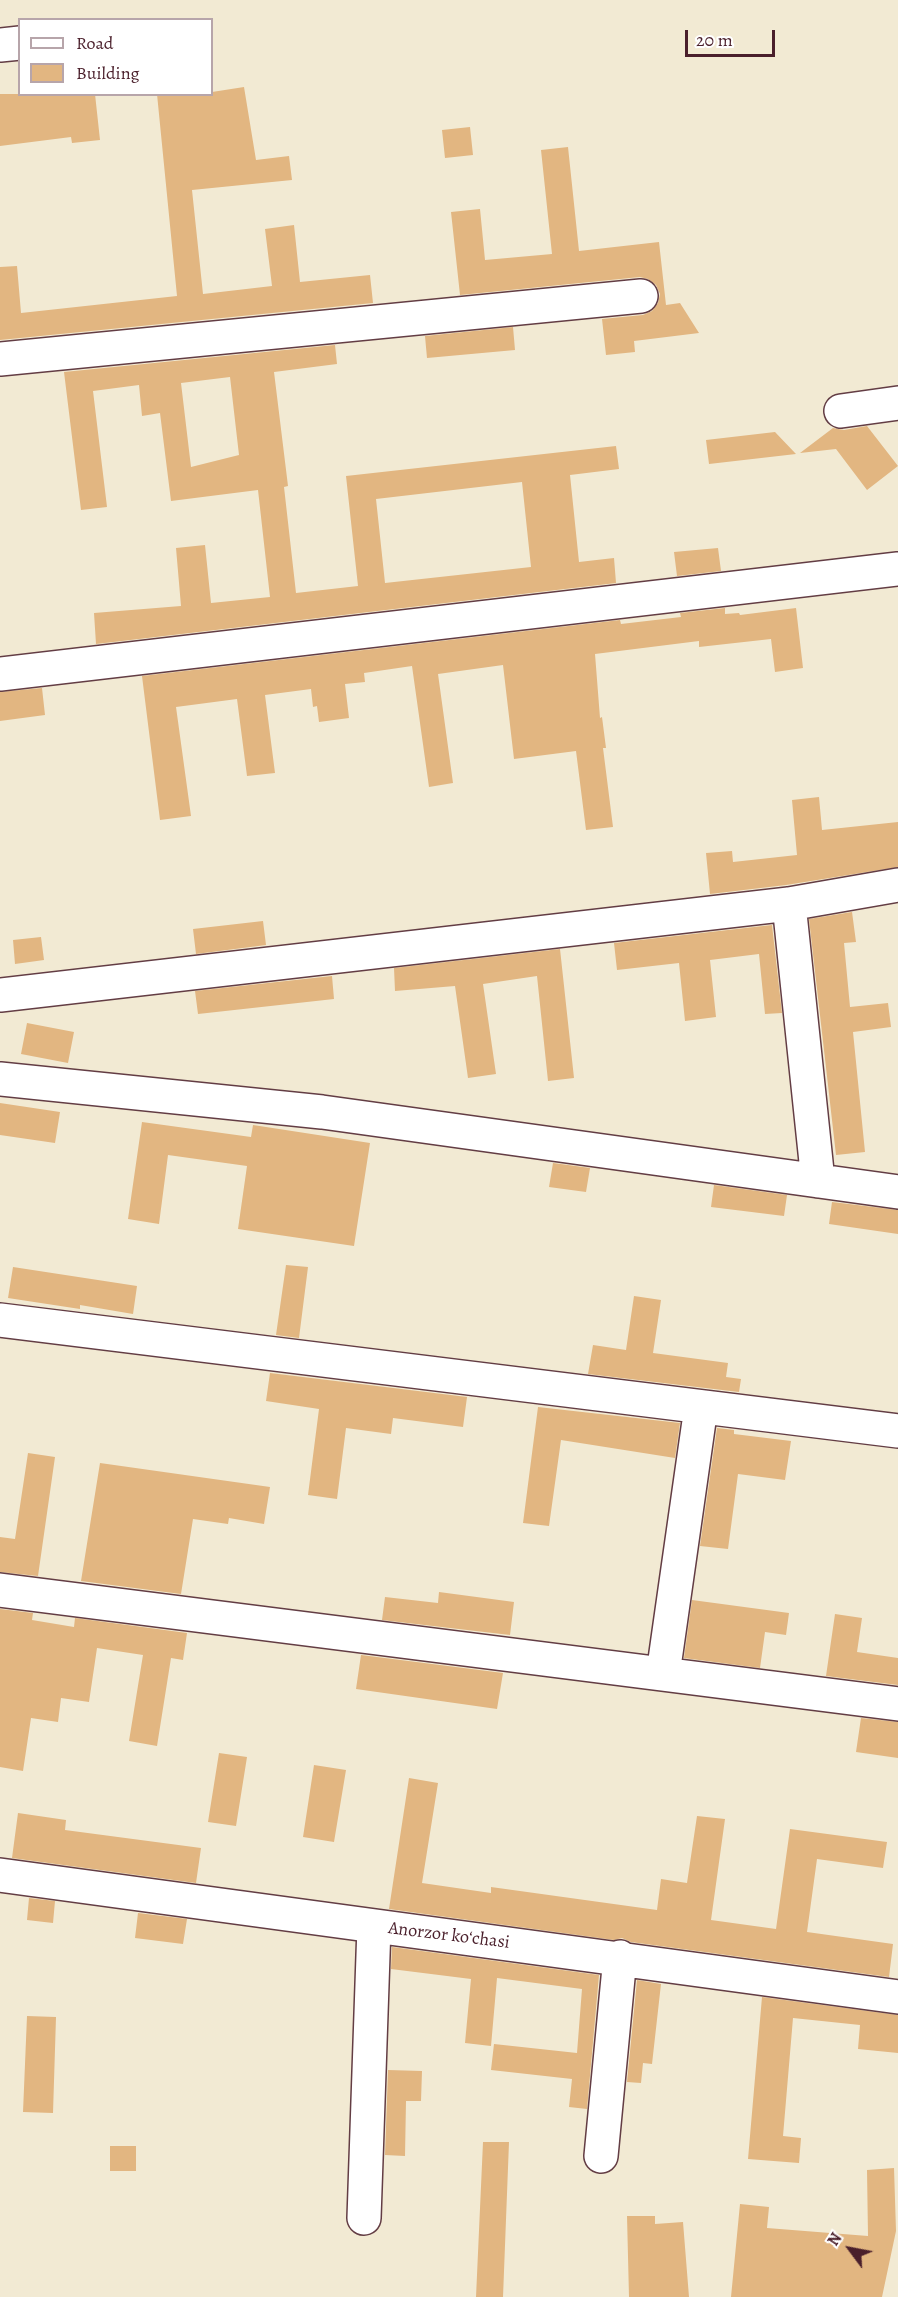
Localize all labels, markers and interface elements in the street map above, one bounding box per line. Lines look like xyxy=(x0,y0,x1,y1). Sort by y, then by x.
legend xyxy=(18,18,213,96)
scale bar xyxy=(688,18,778,56)
text: 20 m xyxy=(696,28,733,52)
text: Road xyxy=(76,31,113,55)
text: Building xyxy=(76,61,140,85)
street label: Anorzor koʻchasi xyxy=(387,1918,511,1954)
north arrow xyxy=(820,2219,880,2279)
text: N xyxy=(822,2229,847,2250)

